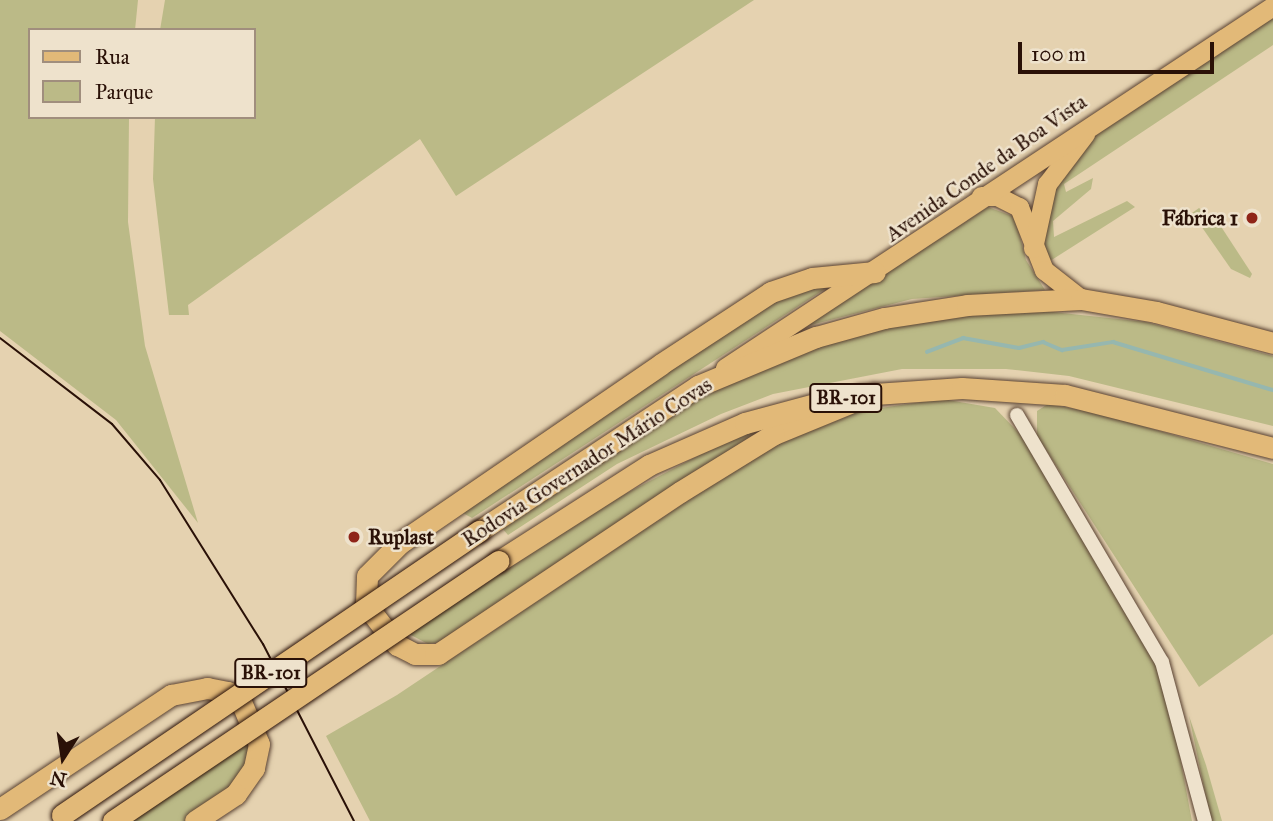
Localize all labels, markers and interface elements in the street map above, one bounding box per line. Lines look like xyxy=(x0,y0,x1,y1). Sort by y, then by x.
legend xyxy=(28,28,256,119)
scale bar xyxy=(1021,28,1217,72)
text: 100 m xyxy=(1031,41,1086,67)
text: Rua xyxy=(95,44,130,70)
text: Parque xyxy=(95,79,153,105)
street label: Avenida Conde da Boa Vista xyxy=(881,89,1091,247)
place label: Fábrica 1 xyxy=(1162,205,1238,231)
marker: Fábrica 1 xyxy=(1244,210,1260,226)
street label: Rodovia Governador Mário Covas xyxy=(457,372,717,552)
road number: BR-101 xyxy=(809,382,883,414)
place label: Ruplast xyxy=(368,524,434,550)
marker: Ruplast xyxy=(346,529,362,545)
road number: BR-101 xyxy=(234,658,308,688)
north arrow xyxy=(28,723,98,793)
text: N xyxy=(48,766,69,792)

